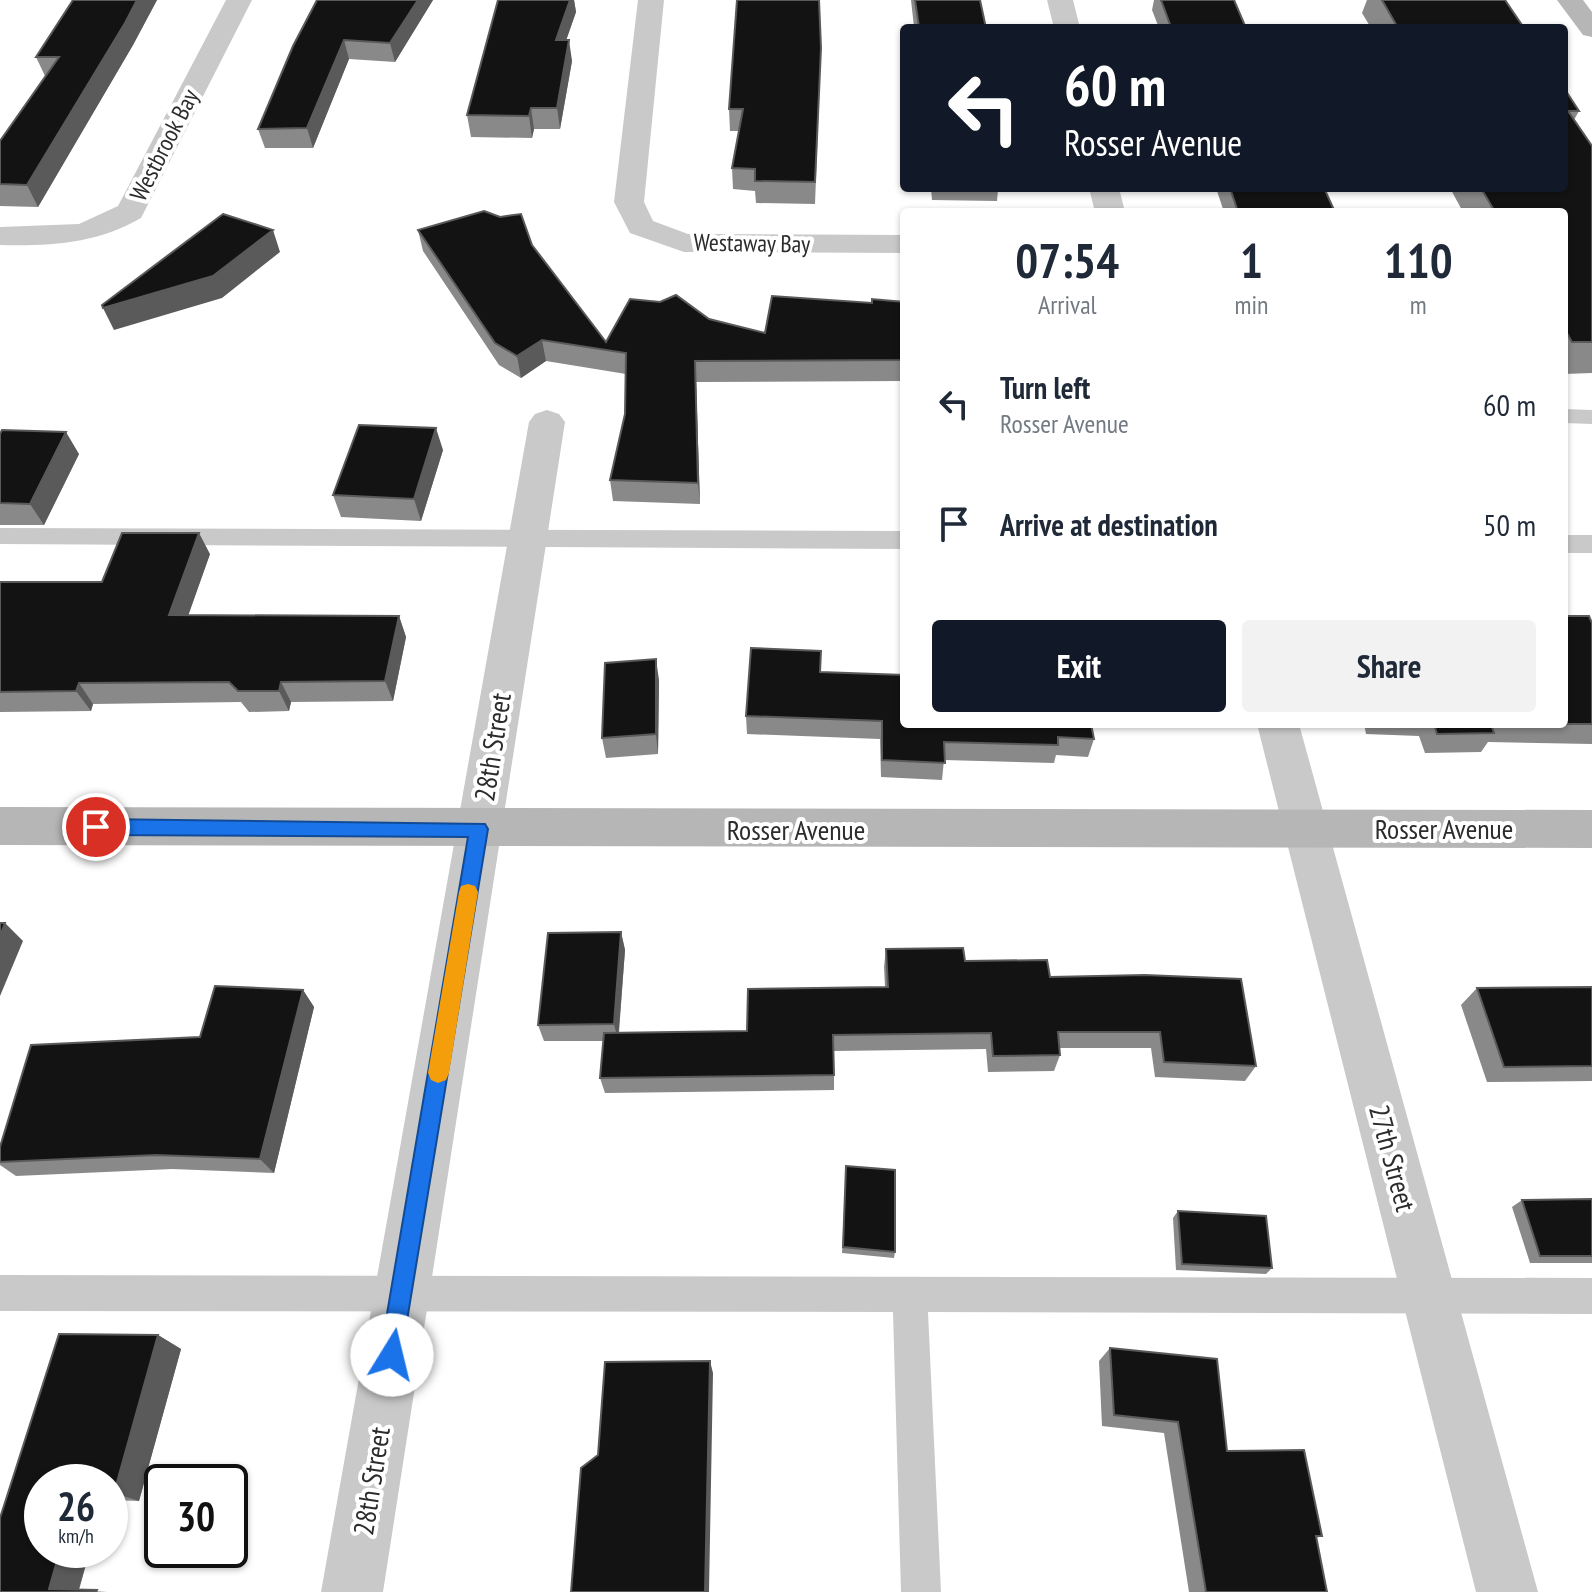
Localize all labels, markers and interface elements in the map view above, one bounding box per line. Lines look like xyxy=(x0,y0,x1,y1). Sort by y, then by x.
text: 60 m xyxy=(1064,49,1166,121)
icon: left xyxy=(932,56,1036,160)
street label: Westbrook Bay xyxy=(123,84,205,206)
text: Rosser Avenue xyxy=(1064,119,1242,166)
street label: Westaway Bay xyxy=(693,226,811,260)
text: 07:54 xyxy=(1015,229,1119,291)
text: 1 xyxy=(1240,229,1263,291)
text: 110 xyxy=(1384,229,1453,291)
text: Arrival xyxy=(1038,288,1097,321)
text: min xyxy=(1234,288,1268,321)
text: m xyxy=(1410,288,1427,321)
text: Turn left xyxy=(1000,368,1090,407)
icon: left xyxy=(932,382,976,426)
text: 60 m xyxy=(1483,385,1536,424)
text: Rosser Avenue xyxy=(1000,407,1129,440)
icon: arrive xyxy=(932,502,976,546)
text: Arrive at destination xyxy=(1000,505,1218,544)
text: 50 m xyxy=(1483,505,1536,544)
button: Exit xyxy=(932,620,1226,712)
button: Share xyxy=(1242,620,1536,712)
street label: 28th Street xyxy=(465,690,519,804)
pin xyxy=(62,793,130,861)
icon: arrive xyxy=(74,805,118,849)
street label: Rosser Avenue xyxy=(1375,810,1513,847)
street label: Rosser Avenue xyxy=(727,811,865,848)
street label: 27th Street xyxy=(1361,1101,1425,1216)
position arrow xyxy=(350,1313,434,1397)
street label: 28th Street xyxy=(344,1424,398,1538)
speed limit sign: 30 xyxy=(144,1464,248,1568)
text: 26 xyxy=(57,1480,95,1532)
text: km/h xyxy=(58,1523,94,1549)

